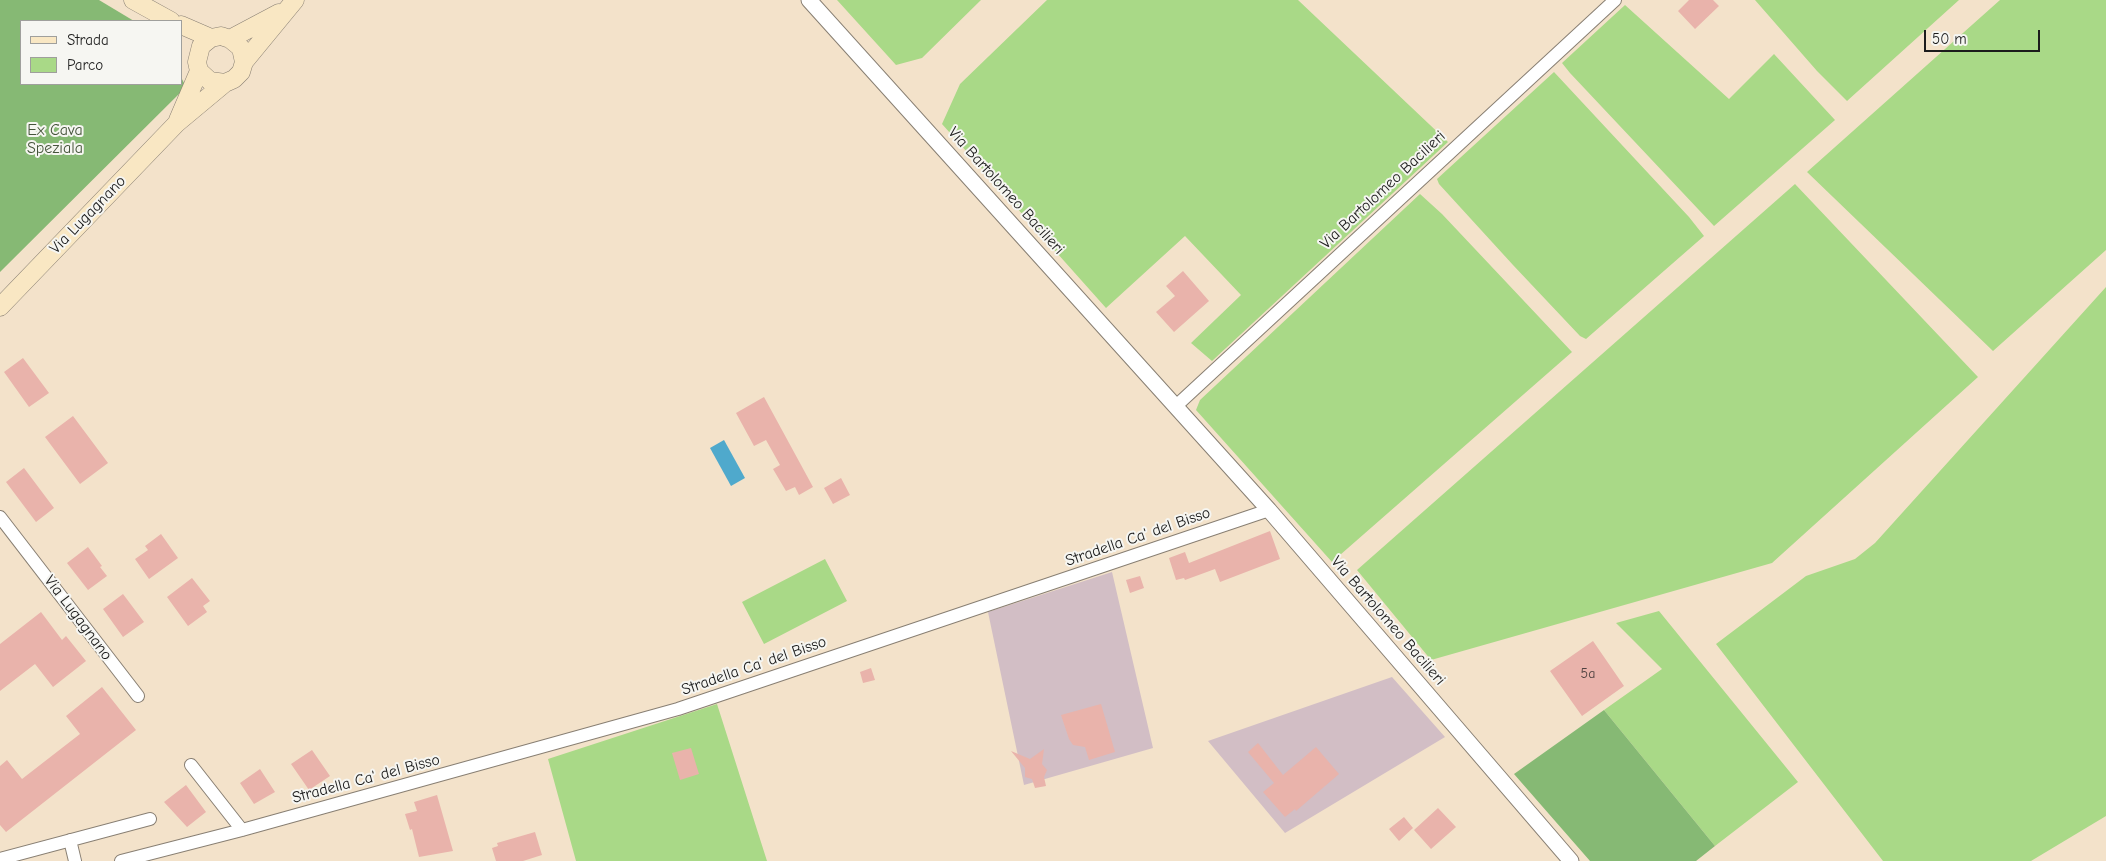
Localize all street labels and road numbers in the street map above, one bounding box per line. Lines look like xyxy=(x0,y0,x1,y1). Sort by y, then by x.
street label: Via Bartolomeo Bacilieri xyxy=(944,123,1068,259)
street label: Via Bartolomeo Bacilieri xyxy=(1316,127,1450,253)
street label: Via Lugagnano xyxy=(46,172,130,258)
street label: Stradella Ca' del Bisso xyxy=(1063,503,1213,571)
street label: Via Bartolomeo Bacilieri xyxy=(1327,553,1449,689)
street label: Via Lugagnano xyxy=(40,572,116,664)
street label: Stradella Ca' del Bisso xyxy=(679,632,829,700)
street label: Stradella Ca' del Bisso xyxy=(290,750,442,808)

